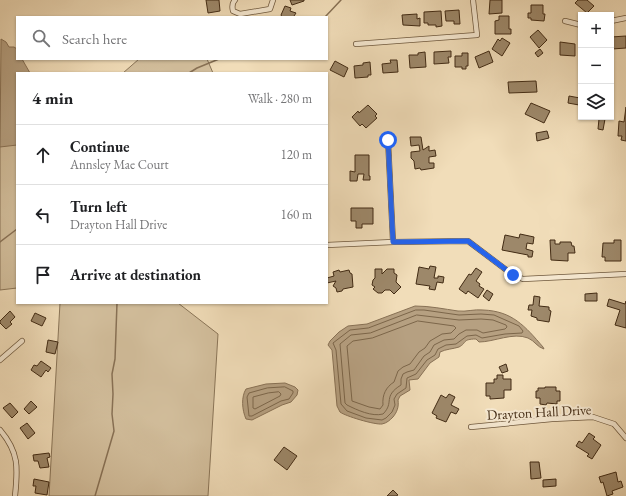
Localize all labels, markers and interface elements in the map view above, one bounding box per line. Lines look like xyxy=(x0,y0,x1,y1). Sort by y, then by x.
map controls xyxy=(578,12,614,120)
button: + xyxy=(578,12,614,48)
search box xyxy=(16,16,328,60)
icon: search xyxy=(30,27,52,49)
text: Search here xyxy=(62,29,127,48)
button: − xyxy=(578,48,614,84)
button: layers xyxy=(578,84,614,120)
text: 4 min xyxy=(32,87,73,109)
text: Walk · 280 m xyxy=(248,90,312,107)
route start xyxy=(379,131,397,149)
text: Continue xyxy=(70,137,130,156)
icon: ahead xyxy=(32,144,54,166)
text: 120 m xyxy=(281,146,312,163)
text: Annsley Mae Court xyxy=(70,156,169,173)
text: Turn left xyxy=(70,197,127,216)
icon: left xyxy=(32,204,54,226)
text: 160 m xyxy=(281,206,312,223)
text: Drayton Hall Drive xyxy=(70,216,167,233)
icon: arrive xyxy=(32,264,54,286)
text: Arrive at destination xyxy=(70,265,201,284)
route end xyxy=(504,266,522,284)
street label: Drayton Hall Drive xyxy=(486,400,592,424)

